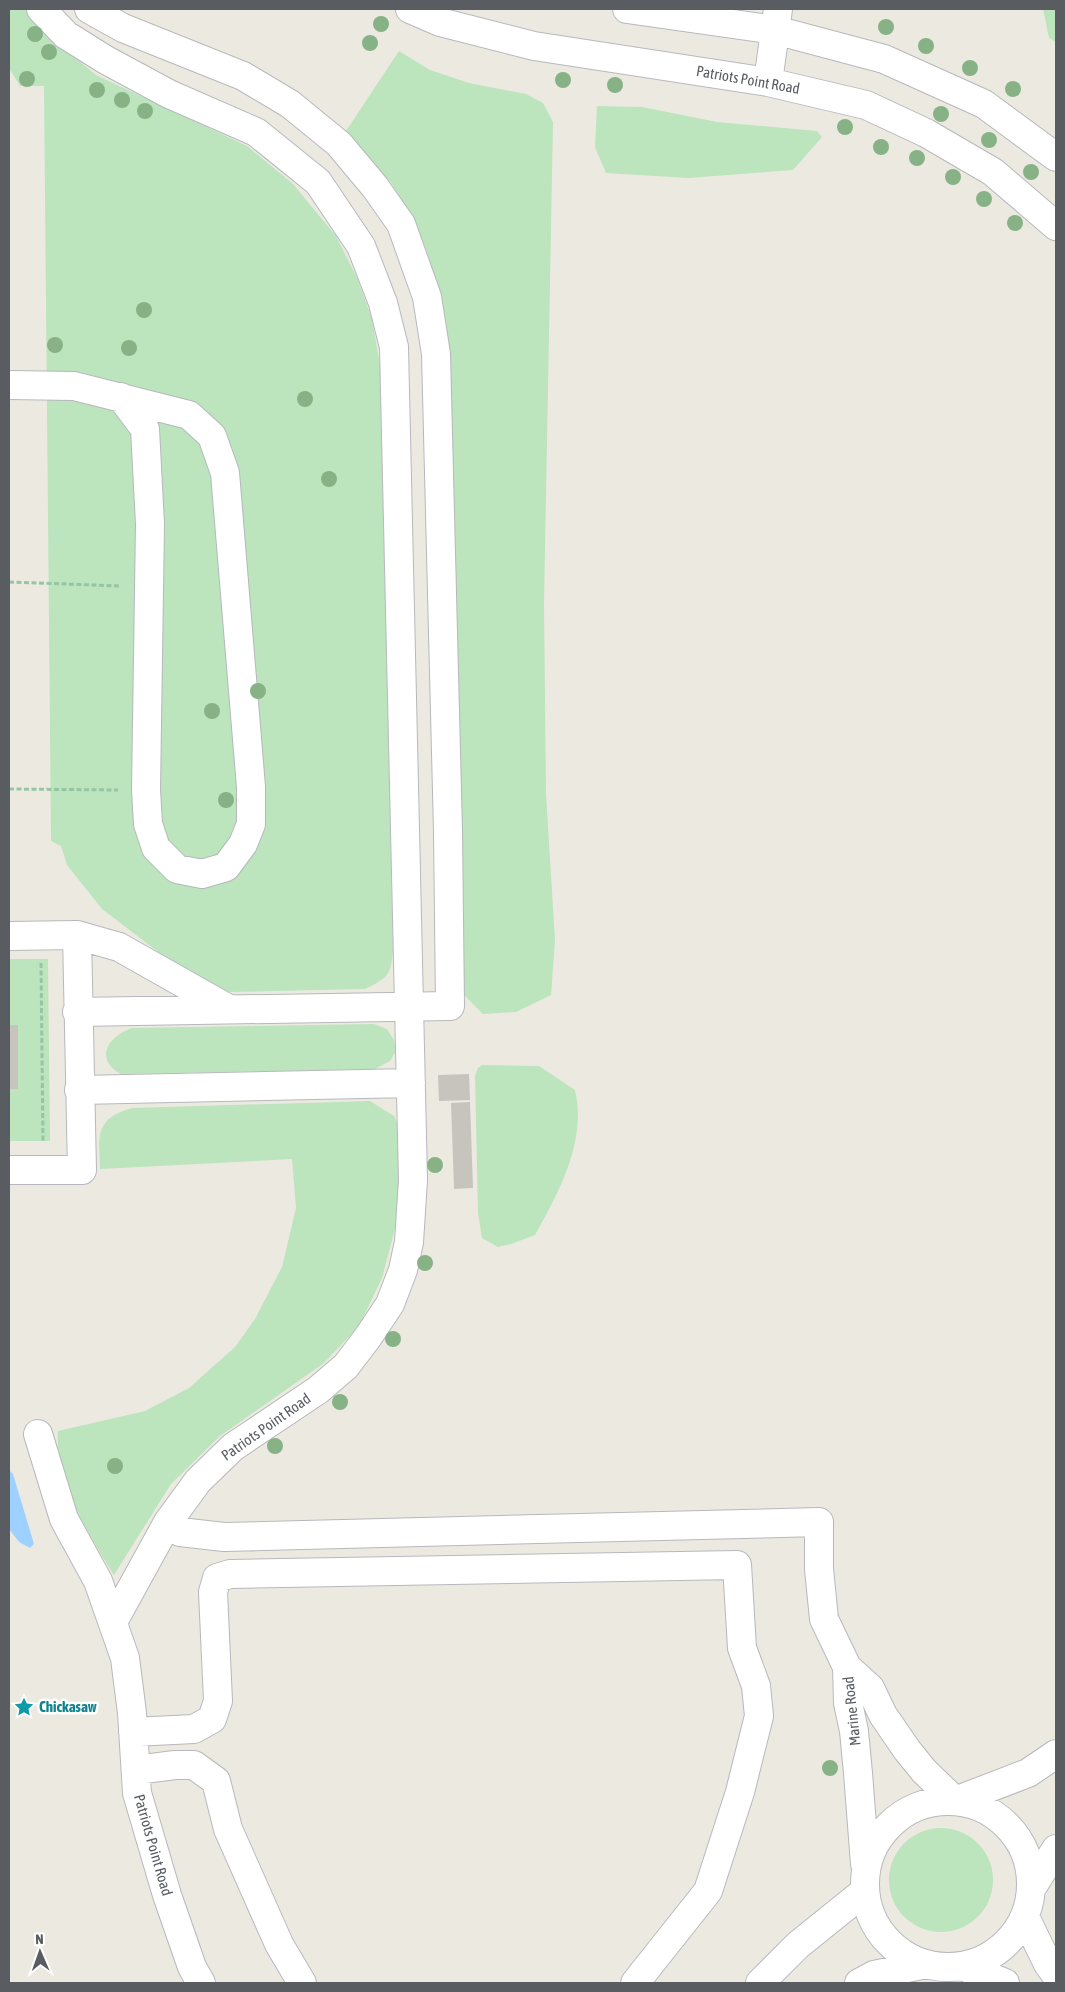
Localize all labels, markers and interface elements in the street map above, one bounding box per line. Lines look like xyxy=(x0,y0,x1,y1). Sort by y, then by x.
street label: Patriots Point Road xyxy=(695,62,801,97)
street label: Patriots Point Road xyxy=(218,1390,314,1464)
street label: Marine Road xyxy=(839,1676,864,1747)
place icon: Chickasaw xyxy=(13,1696,35,1718)
place label: Chickasaw xyxy=(39,1698,97,1715)
street label: Patriots Point Road xyxy=(131,1792,176,1898)
north arrow xyxy=(15,1927,65,1977)
text: N xyxy=(35,1931,44,1947)

